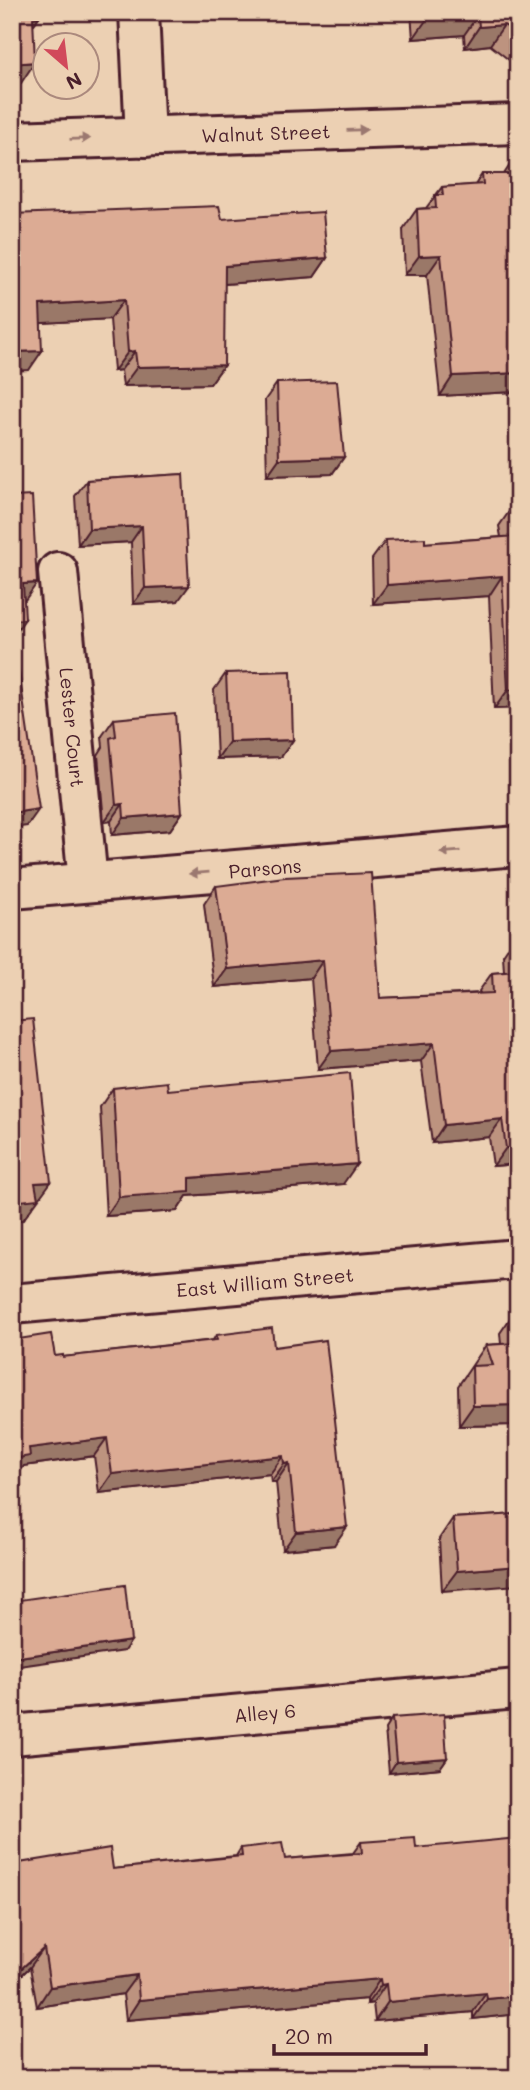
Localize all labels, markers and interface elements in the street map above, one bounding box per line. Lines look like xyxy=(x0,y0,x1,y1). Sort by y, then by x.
north arrow xyxy=(32,32,102,102)
text: N xyxy=(62,67,86,96)
street label: Walnut Street xyxy=(201,118,331,147)
one-way arrow xyxy=(346,124,368,135)
one-way arrow xyxy=(70,133,92,144)
street label: Lester Court xyxy=(55,666,91,788)
one-way arrow xyxy=(439,847,461,858)
street label: Parsons xyxy=(228,852,303,883)
one-way arrow xyxy=(187,868,209,879)
street label: East William Street xyxy=(175,1261,355,1302)
street label: Alley 6 xyxy=(233,1697,297,1727)
scale bar xyxy=(274,2013,427,2057)
text: 20 m xyxy=(285,2022,333,2049)

